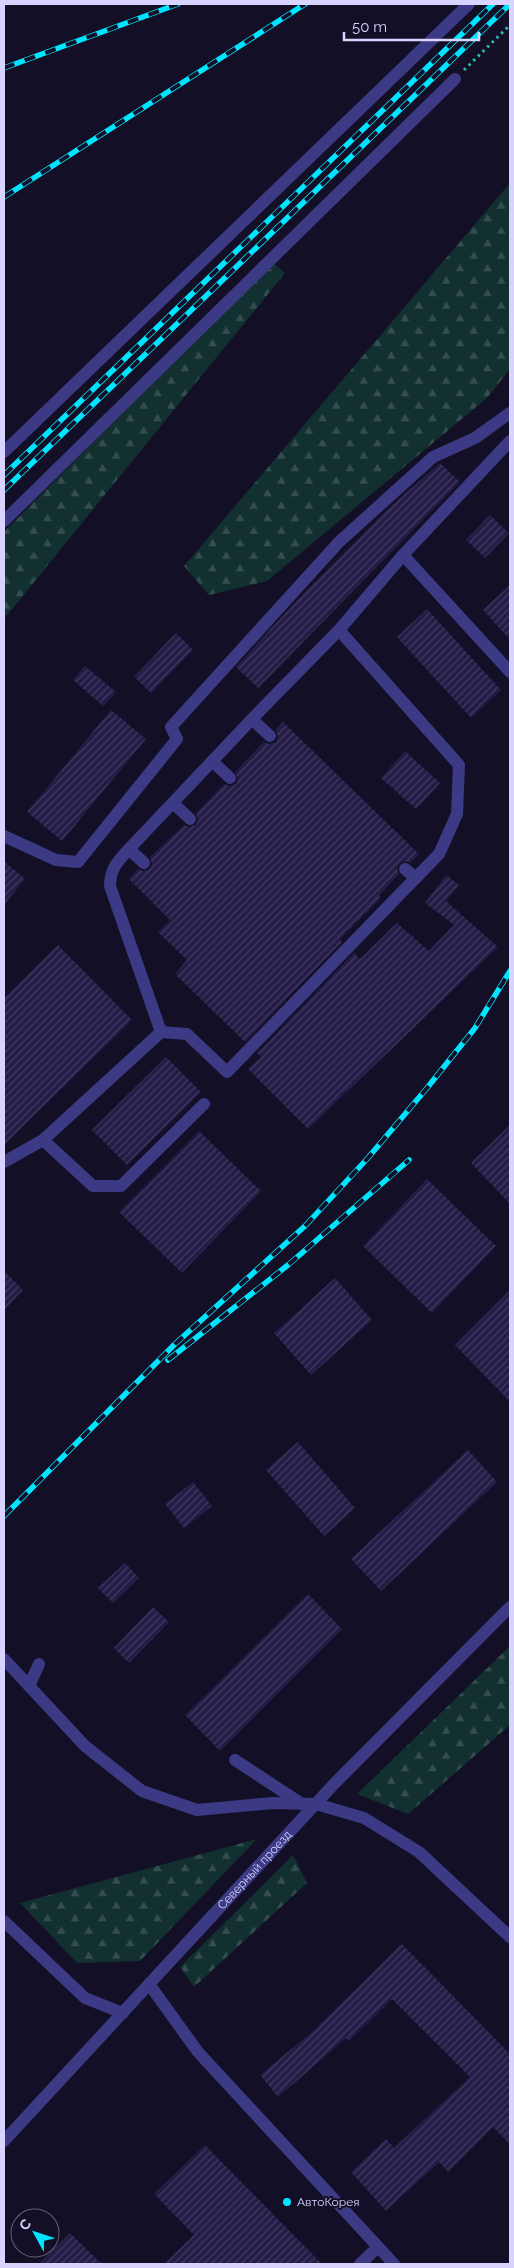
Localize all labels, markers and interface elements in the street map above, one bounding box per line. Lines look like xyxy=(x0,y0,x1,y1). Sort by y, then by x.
scale bar xyxy=(344,10,479,42)
text: 50 m xyxy=(352,18,387,36)
street label: Северный проезд xyxy=(215,1828,294,1912)
place label: АвтоКорея xyxy=(297,2195,359,2209)
marker: АвтоКорея xyxy=(281,2196,293,2208)
north arrow xyxy=(10,2208,60,2258)
text: С xyxy=(16,2216,35,2233)

